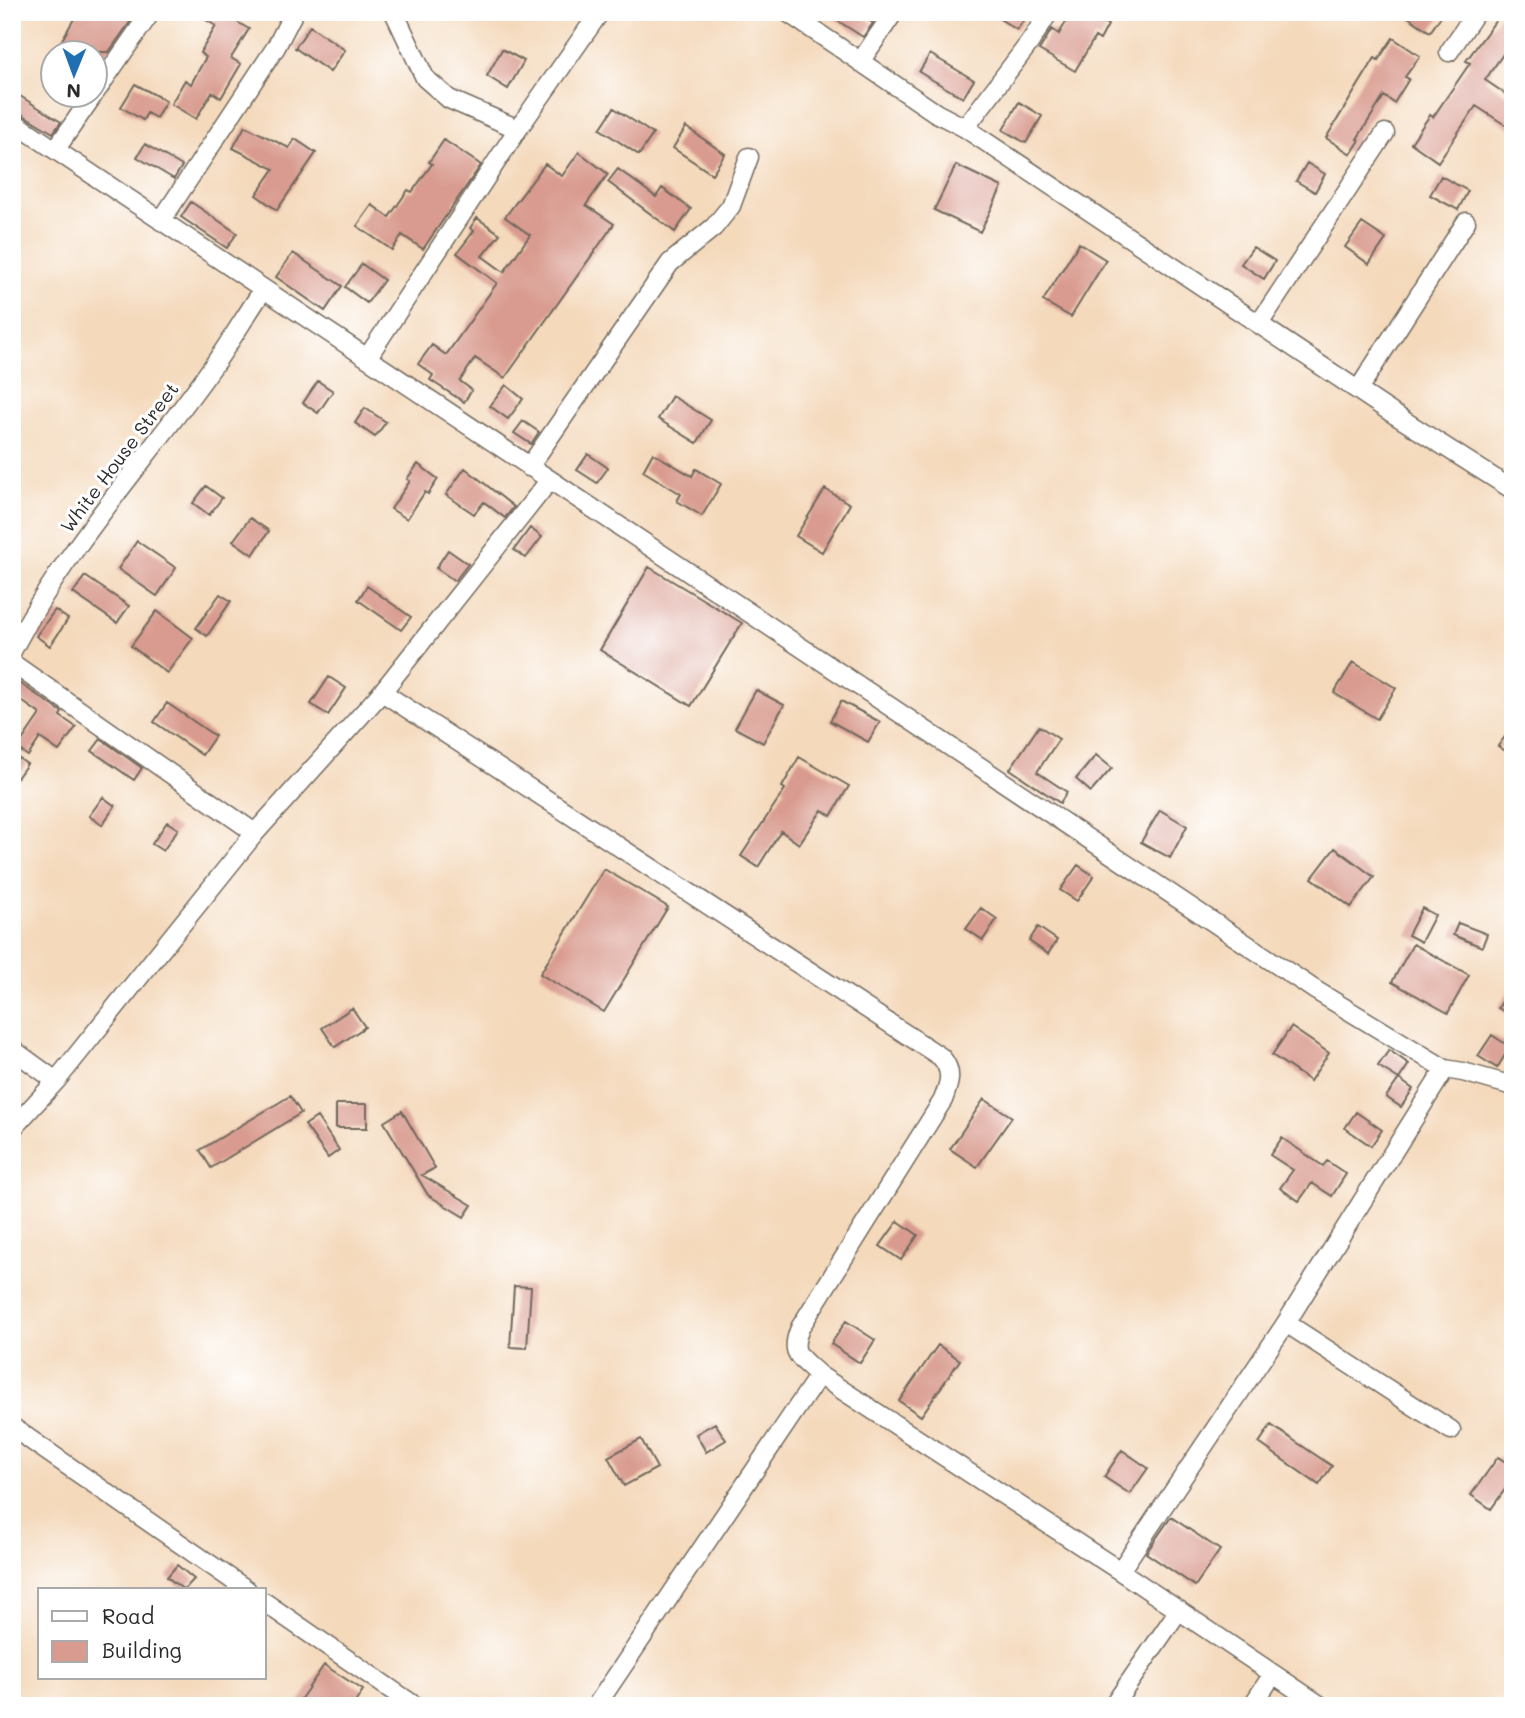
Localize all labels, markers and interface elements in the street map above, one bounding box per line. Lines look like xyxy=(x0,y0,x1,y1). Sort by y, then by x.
north arrow xyxy=(38,38,108,108)
text: N xyxy=(66,79,81,104)
street label: White House Street xyxy=(54,377,184,537)
legend xyxy=(38,1588,266,1680)
text: Road xyxy=(102,1602,154,1629)
text: Building xyxy=(102,1636,182,1663)

